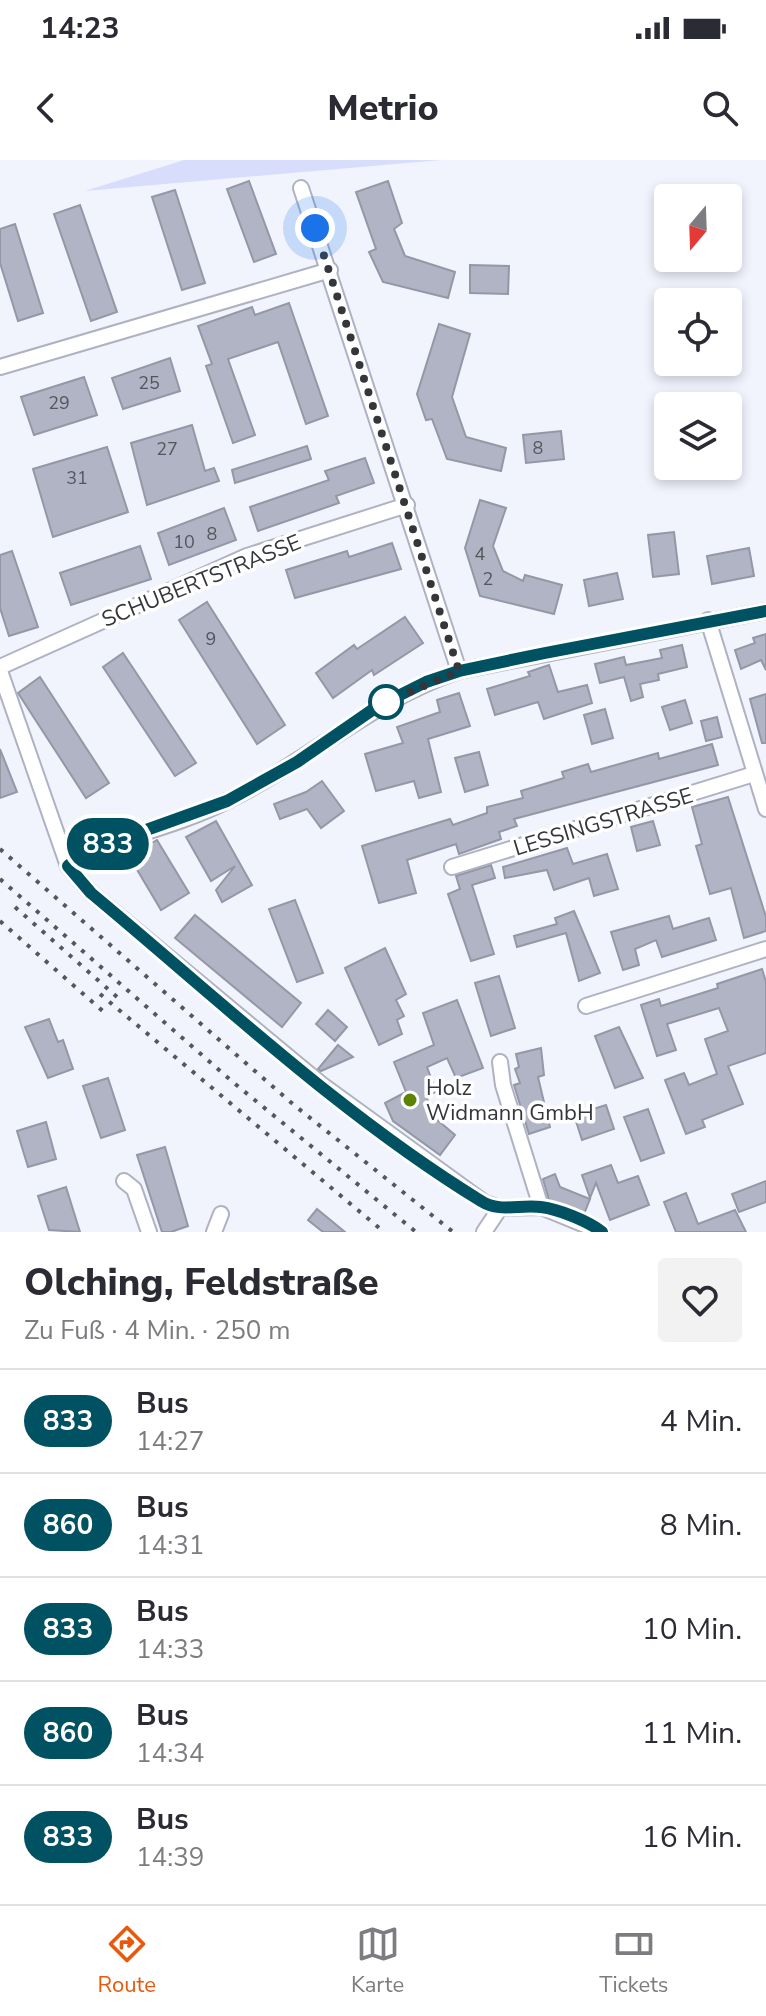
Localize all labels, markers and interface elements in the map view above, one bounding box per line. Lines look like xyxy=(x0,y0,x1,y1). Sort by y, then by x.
text: 14:23 xyxy=(40,8,119,49)
text: Metrio xyxy=(327,84,439,133)
icon: back xyxy=(24,86,68,130)
icon: search xyxy=(698,86,742,130)
north arrow xyxy=(654,184,742,272)
map controls xyxy=(654,184,742,480)
your location xyxy=(295,208,335,248)
button: locate xyxy=(654,288,742,376)
house number: 25 xyxy=(138,371,160,395)
house number: 29 xyxy=(48,391,70,415)
button: layers xyxy=(654,392,742,480)
house number: 8 xyxy=(533,436,543,460)
house number: 27 xyxy=(156,437,178,461)
house number: 31 xyxy=(66,466,88,490)
house number: 8 xyxy=(207,522,217,546)
street label: SCHUBERTSTRASSE xyxy=(97,527,305,635)
house number: 10 xyxy=(173,530,195,554)
house number: 4 xyxy=(475,542,486,566)
house number: 2 xyxy=(483,567,493,591)
house number: 9 xyxy=(206,627,216,651)
unlabelled marker xyxy=(369,685,403,719)
street label: LESSINGSTRASSE xyxy=(510,780,697,864)
line badge: 833 xyxy=(62,818,154,870)
text: 833 xyxy=(83,825,133,863)
place label: Holz Widmann GmbH xyxy=(426,1073,594,1128)
marker: Holz Widmann GmbH xyxy=(401,1091,419,1109)
text: Olching, Feldstraße xyxy=(24,1257,379,1308)
button: heart xyxy=(658,1258,742,1342)
text: Zu Fuß · 4 Min. · 250 m xyxy=(24,1313,290,1348)
text: Bus xyxy=(136,1383,189,1424)
text: 4 Min. xyxy=(660,1401,742,1442)
text: 833 xyxy=(43,1402,93,1440)
text: 14:27 xyxy=(136,1424,204,1459)
text: Bus xyxy=(136,1487,189,1528)
text: 8 Min. xyxy=(660,1505,742,1546)
text: 860 xyxy=(43,1506,93,1544)
text: 14:31 xyxy=(136,1528,204,1563)
text: Bus xyxy=(136,1591,189,1632)
text: 10 Min. xyxy=(642,1609,742,1650)
text: 833 xyxy=(43,1610,93,1648)
text: 14:33 xyxy=(136,1632,204,1667)
text: Bus xyxy=(136,1695,189,1736)
text: 11 Min. xyxy=(642,1713,742,1754)
text: 860 xyxy=(43,1714,93,1752)
text: 14:34 xyxy=(136,1736,204,1771)
text: Bus xyxy=(136,1799,189,1840)
text: 16 Min. xyxy=(642,1817,742,1858)
text: 833 xyxy=(43,1818,93,1856)
text: 14:39 xyxy=(136,1840,204,1875)
tab: Route xyxy=(98,1922,156,2000)
tab: Karte xyxy=(351,1922,404,2000)
tab: Tickets xyxy=(599,1922,668,2000)

